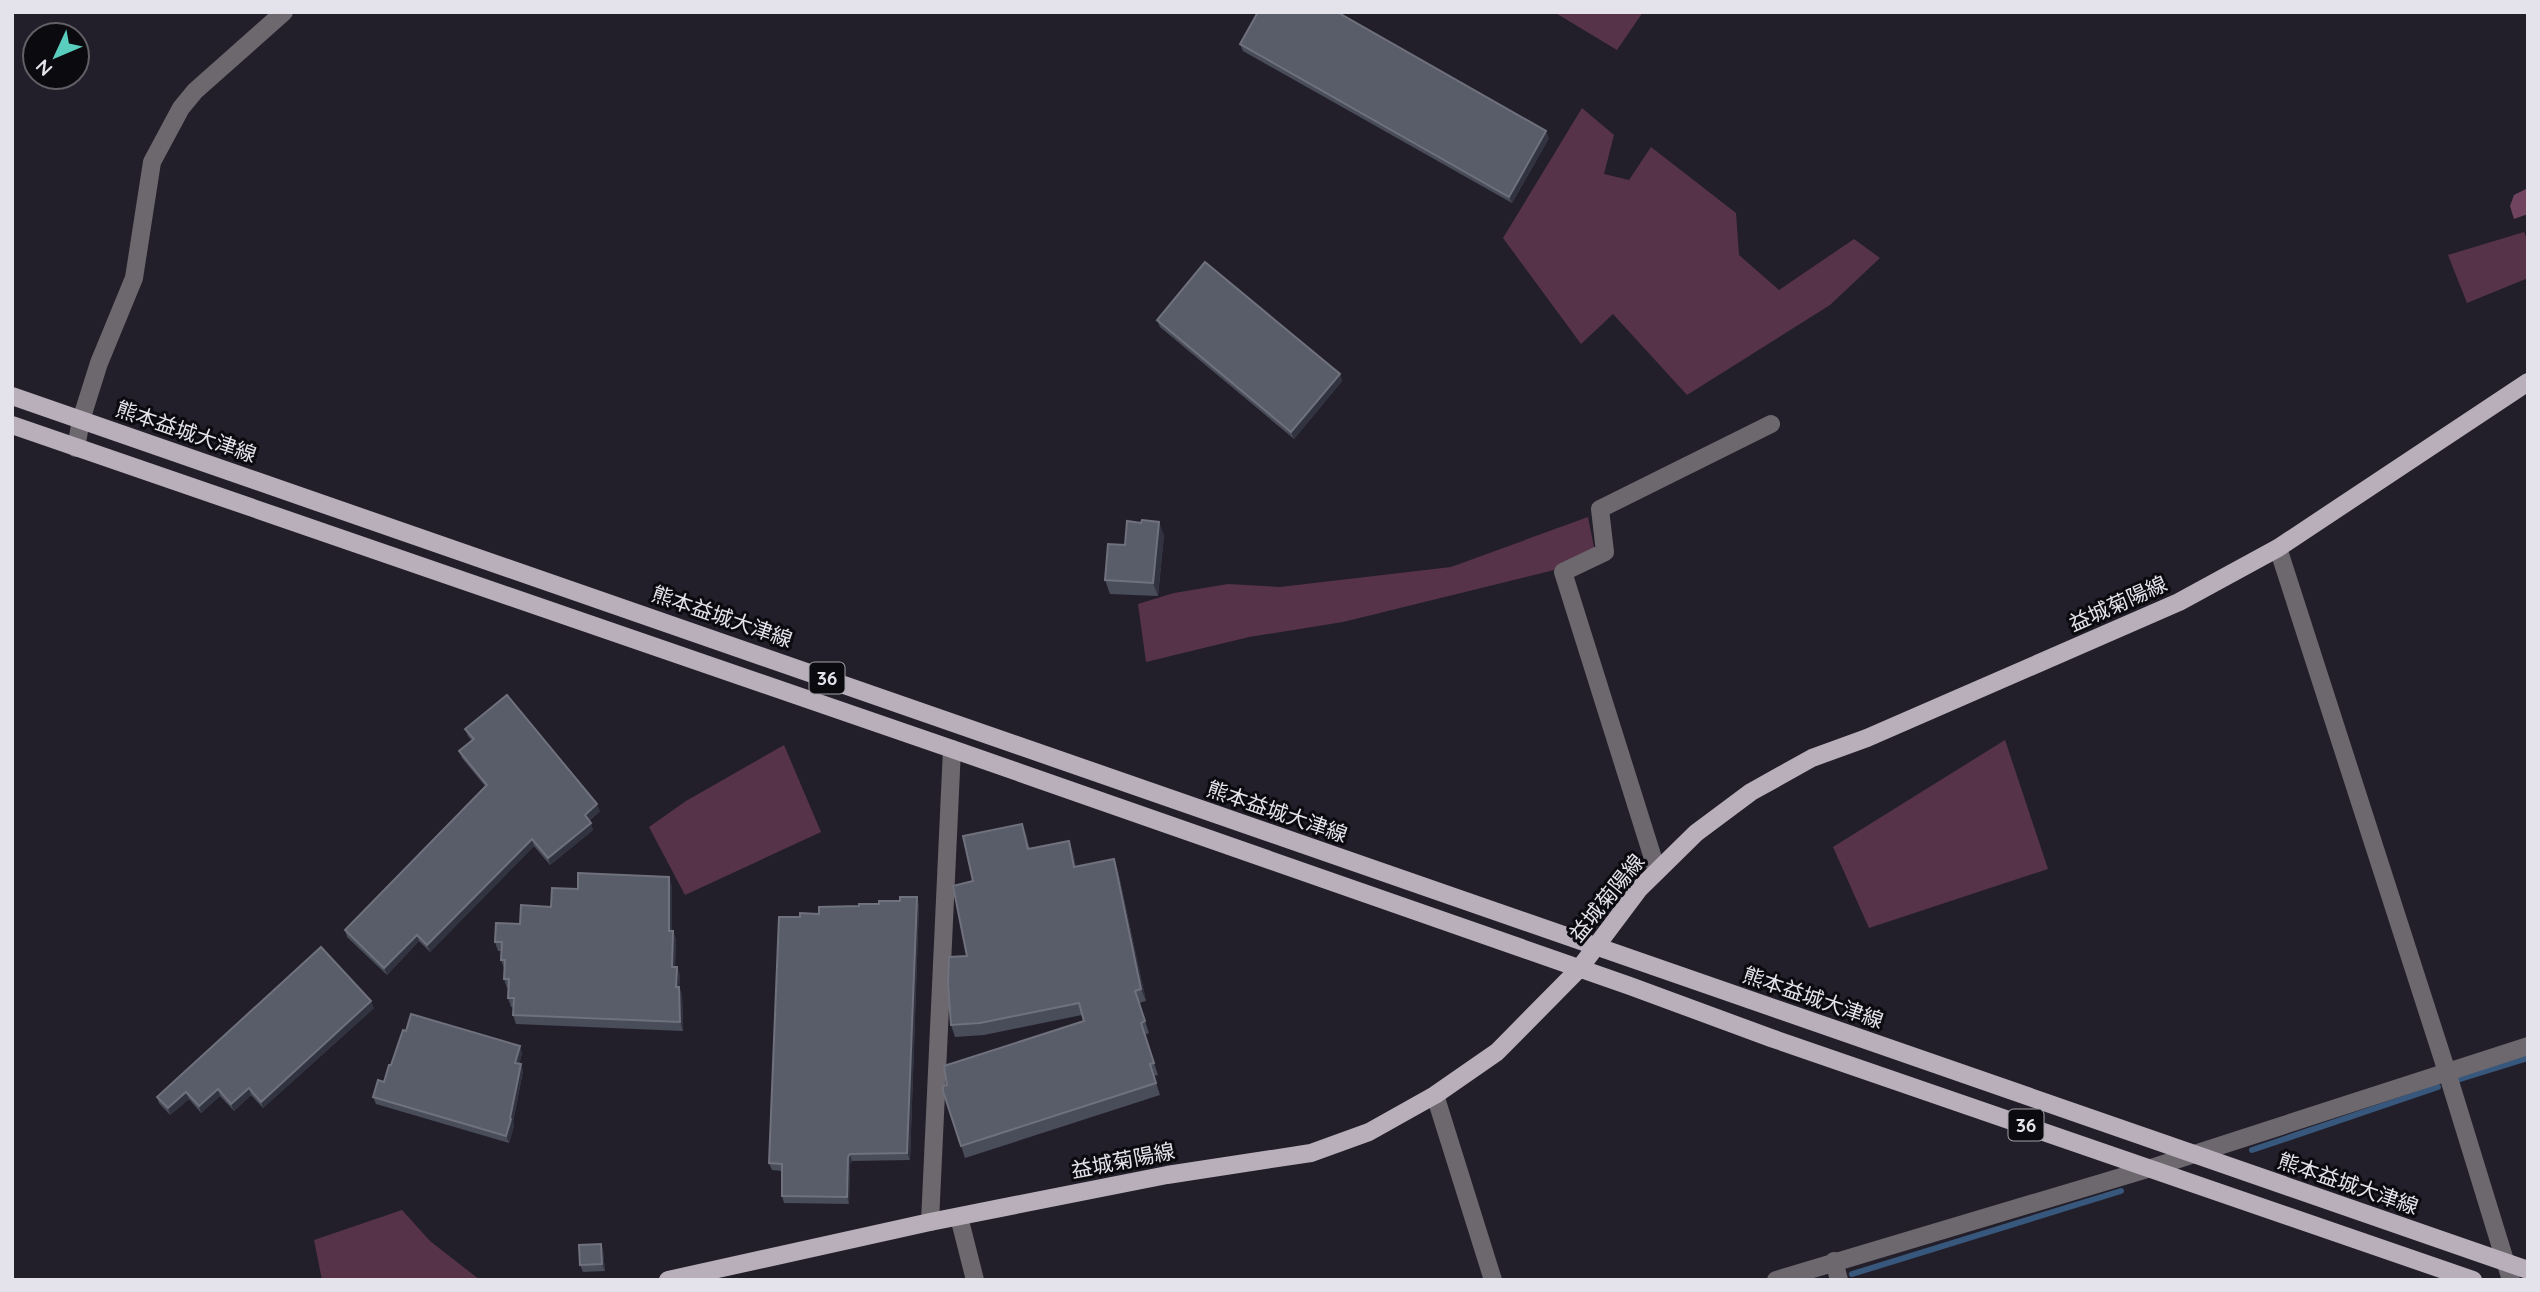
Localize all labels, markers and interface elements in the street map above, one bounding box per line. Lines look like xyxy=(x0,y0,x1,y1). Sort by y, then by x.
north arrow xyxy=(21,21,91,91)
text: N xyxy=(30,54,57,81)
street label: 熊本益城大津線 xyxy=(113,395,260,467)
street label: 益城菊陽線 xyxy=(2064,570,2171,636)
street label: 熊本益城大津線 xyxy=(649,580,796,652)
road number: 36 xyxy=(810,663,844,694)
street label: 熊本益城大津線 xyxy=(1204,775,1351,847)
street label: 益城菊陽線 xyxy=(1563,848,1649,946)
street label: 熊本益城大津線 xyxy=(1740,961,1887,1033)
road number: 36 xyxy=(2008,1110,2044,1140)
street label: 益城菊陽線 xyxy=(1069,1137,1177,1183)
street label: 熊本益城大津線 xyxy=(2275,1147,2422,1219)

